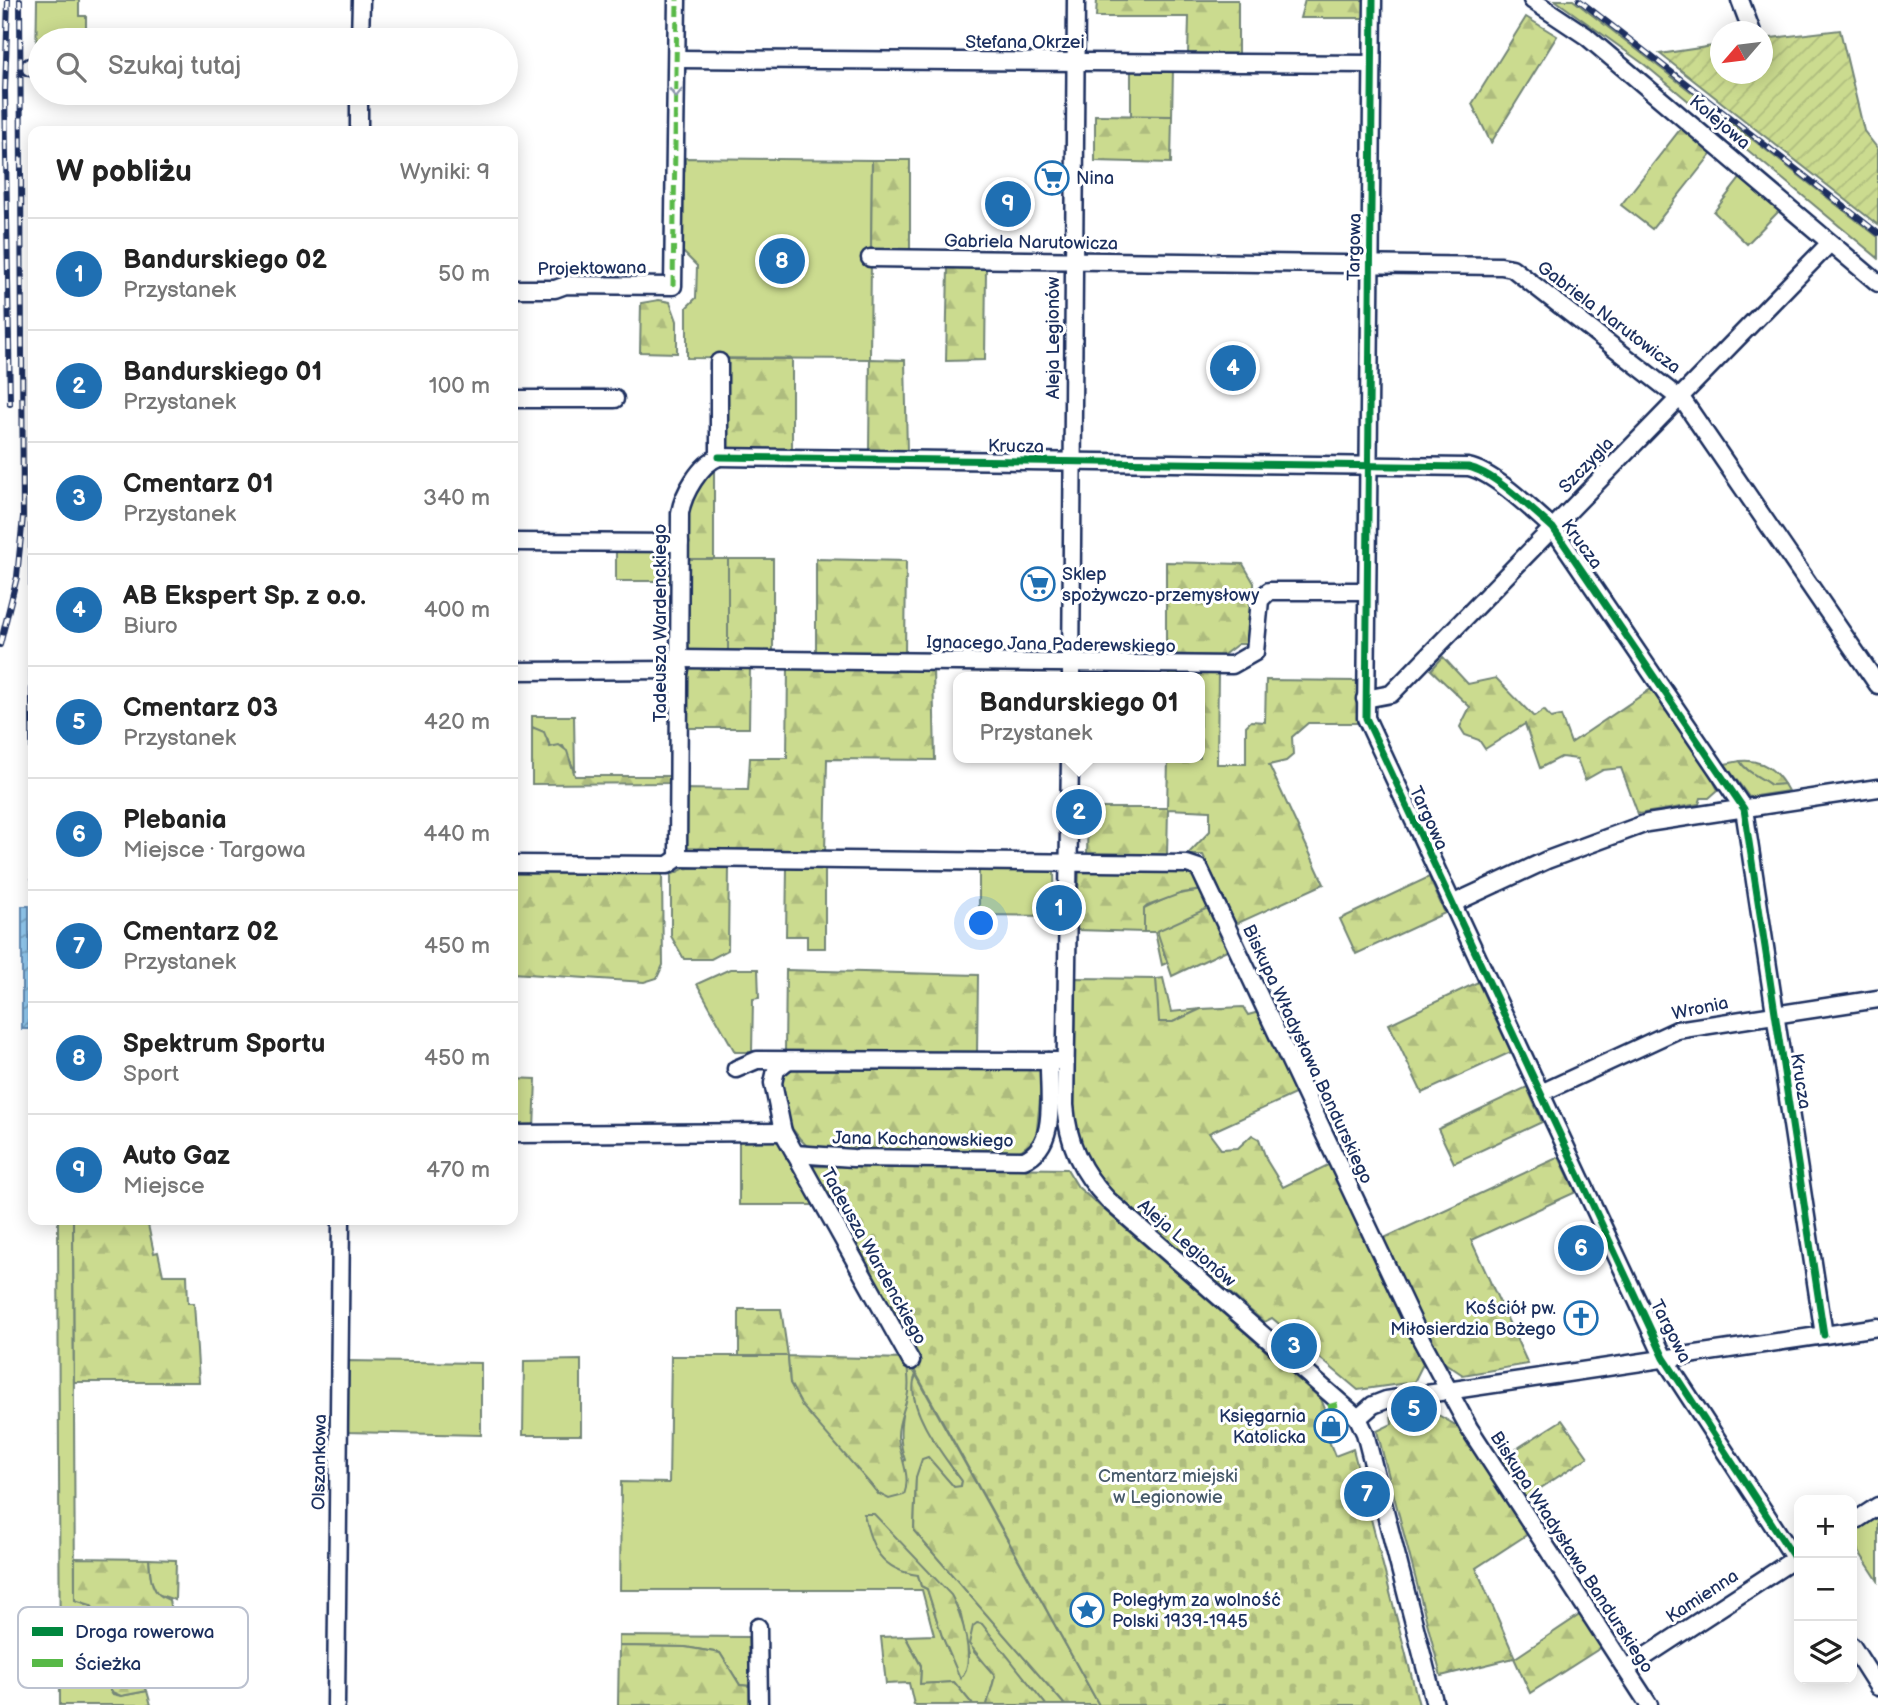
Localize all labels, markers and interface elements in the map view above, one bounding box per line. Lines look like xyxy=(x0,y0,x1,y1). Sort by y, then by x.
north arrow xyxy=(1710,21,1773,84)
search box xyxy=(28,28,518,105)
street label: Stefana Okrzei xyxy=(965,32,1085,53)
icon: search xyxy=(52,48,90,86)
text: Szukaj tutaj xyxy=(108,51,241,82)
one-way arrow xyxy=(669,87,684,98)
street label: Kolejowa xyxy=(1685,91,1754,154)
text: W pobliżu xyxy=(56,154,192,190)
text: Wyniki: 9 xyxy=(400,158,490,186)
supermarket icon: Nina xyxy=(1033,159,1071,197)
place label: Nina xyxy=(1076,168,1114,189)
pin: 9 xyxy=(985,178,1031,230)
street label: Targowa xyxy=(1343,213,1366,281)
street label: Gabriela Narutowicza xyxy=(944,230,1118,255)
pin: 8 xyxy=(759,235,805,287)
text: Bandurskiego 02 xyxy=(123,245,327,276)
street label: Projektowana xyxy=(537,257,647,280)
street label: Gabriela Narutowicza xyxy=(1533,257,1684,378)
text: 1 xyxy=(74,260,84,288)
text: 50 m xyxy=(438,260,490,288)
text: Przystanek xyxy=(123,276,236,304)
street label: Aleja Legionów xyxy=(1043,277,1064,399)
pin: 4 xyxy=(1210,342,1256,394)
text: Bandurskiego 01 xyxy=(123,357,322,388)
text: 2 xyxy=(72,372,86,400)
text: 100 m xyxy=(429,372,490,400)
text: Przystanek xyxy=(123,388,236,416)
street label: Szczygla xyxy=(1555,433,1618,498)
street label: Krucza xyxy=(988,436,1044,457)
text: Cmentarz 01 xyxy=(123,469,274,500)
text: 3 xyxy=(72,484,86,512)
text: 340 m xyxy=(423,484,490,512)
text: Przystanek xyxy=(123,500,236,528)
street label: Krucza xyxy=(1557,515,1607,573)
street label: Tadeusza Wardenckiego xyxy=(650,524,671,722)
place label: Sklep spożywczo-przemysłowy xyxy=(1062,564,1260,606)
supermarket icon: Sklep spożywczo-przemysłowy xyxy=(1019,565,1057,603)
text: AB Ekspert Sp. z o.o. xyxy=(123,581,366,612)
text: 4 xyxy=(72,596,86,624)
text: 400 m xyxy=(424,596,490,624)
text: Biuro xyxy=(123,612,178,640)
street label: Ignacego Jana Paderewskiego xyxy=(926,632,1176,657)
popup xyxy=(953,672,1205,763)
text: Bandurskiego 01 xyxy=(979,688,1179,719)
text: Cmentarz 03 xyxy=(123,693,278,724)
text: 5 xyxy=(72,708,86,736)
text: 420 m xyxy=(424,708,490,736)
text: Przystanek xyxy=(979,719,1092,747)
text: Przystanek xyxy=(123,724,236,752)
street label: Targowa xyxy=(1405,783,1452,853)
pin: 2 xyxy=(1056,786,1102,838)
text: Plebania xyxy=(123,805,227,836)
text: 6 xyxy=(72,820,86,848)
text: 440 m xyxy=(423,820,490,848)
text: Miejsce · Targowa xyxy=(123,836,306,864)
pin: 1 xyxy=(1036,882,1082,934)
your location xyxy=(964,906,998,940)
text: Cmentarz 02 xyxy=(123,917,278,948)
street label: Biskupa Władysława Bandurskiego xyxy=(1238,921,1377,1187)
text: 7 xyxy=(73,932,85,960)
text: 450 m xyxy=(424,932,490,960)
text: Przystanek xyxy=(123,948,236,976)
street label: Wronia xyxy=(1670,992,1730,1025)
text: Spektrum Sportu xyxy=(123,1029,325,1060)
text: 8 xyxy=(72,1044,86,1072)
text: 450 m xyxy=(424,1044,490,1072)
street label: Krucza xyxy=(1786,1052,1815,1111)
text: Sport xyxy=(123,1060,179,1088)
street label: Jana Kochanowskiego xyxy=(832,1127,1014,1152)
text: Auto Gaz xyxy=(123,1141,230,1172)
text: 9 xyxy=(72,1156,86,1184)
text: 470 m xyxy=(426,1156,490,1184)
street label: Tadeusza Wardenckiego xyxy=(816,1164,931,1348)
text: Miejsce xyxy=(123,1172,205,1200)
street label: Aleja Legionów xyxy=(1134,1195,1240,1292)
pin: 6 xyxy=(1558,1222,1604,1274)
street label: Targowa xyxy=(1646,1296,1695,1366)
place label: Kościół pw. Miłosierdzia Bożego xyxy=(1390,1298,1556,1340)
church icon: Kościół pw. Miłosierdzia Bożego xyxy=(1562,1299,1600,1337)
pin: 3 xyxy=(1271,1320,1317,1372)
pin: 5 xyxy=(1391,1383,1437,1435)
place label: Księgarnia Katolicka xyxy=(1219,1406,1306,1448)
shop icon: Księgarnia Katolicka xyxy=(1312,1407,1350,1445)
street label: Olszankowa xyxy=(308,1414,331,1510)
street label: Biskupa Władysława Bandurskiego xyxy=(1486,1428,1658,1677)
park label: Cmentarz miejski w Legionowie xyxy=(1098,1466,1238,1508)
pin: 7 xyxy=(1344,1468,1390,1520)
map controls xyxy=(1794,1495,1857,1684)
button: + xyxy=(1794,1495,1857,1558)
button: − xyxy=(1794,1558,1857,1621)
street label: Kamienna xyxy=(1662,1565,1742,1628)
place label: Poległym za wolność Polski 1939-1945 xyxy=(1112,1590,1281,1632)
place icon: Poległym za wolność Polski 1939-1945 xyxy=(1068,1591,1106,1629)
legend xyxy=(18,1607,248,1688)
text: Droga rowerowa xyxy=(75,1621,215,1644)
button: layers xyxy=(1794,1621,1857,1684)
text: Ścieżka xyxy=(75,1652,141,1676)

